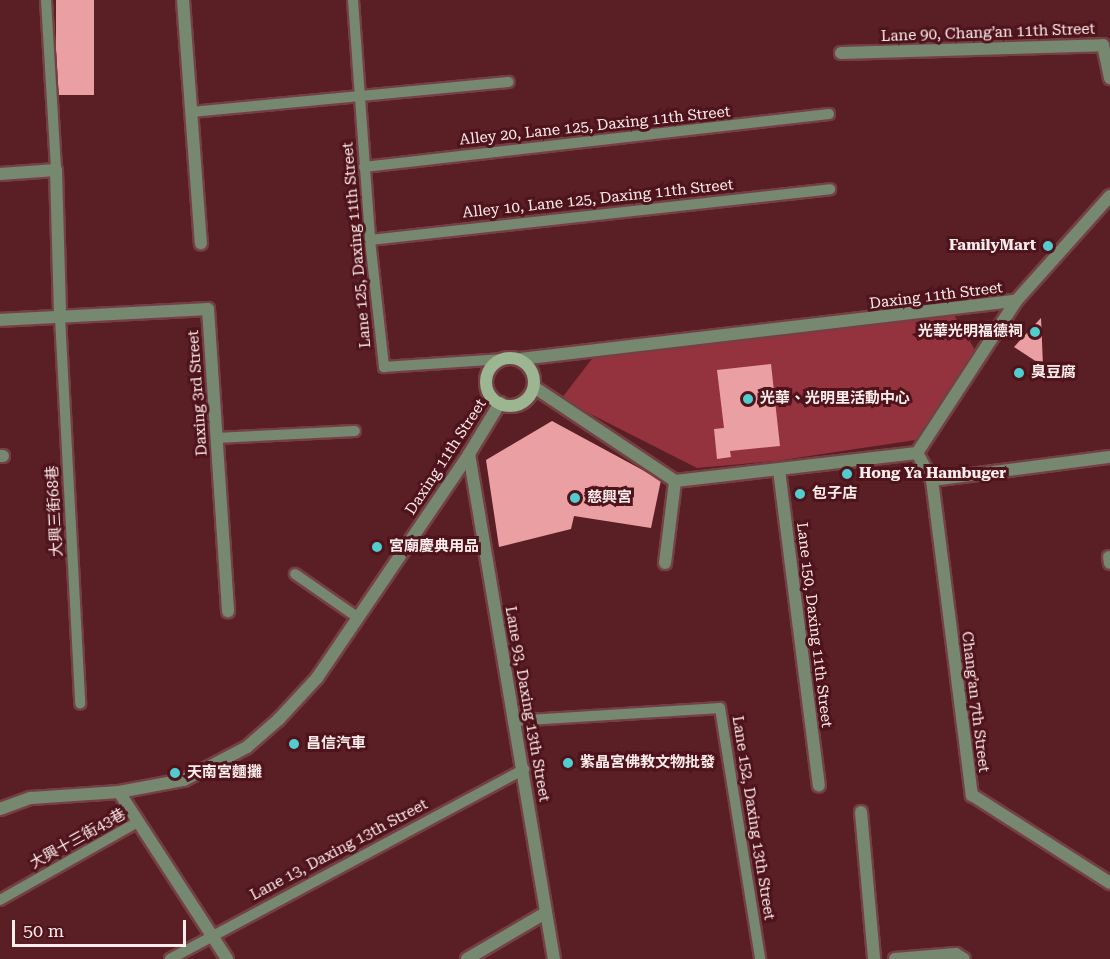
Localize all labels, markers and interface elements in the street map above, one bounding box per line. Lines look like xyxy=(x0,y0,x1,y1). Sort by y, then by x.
street label: Lane 90, Chang’an 11th Street xyxy=(881,20,1095,46)
street label: Alley 20, Lane 125, Daxing 11th Street xyxy=(459,103,731,149)
street label: Lane 125, Daxing 11th Street xyxy=(339,141,375,349)
street label: Alley 10, Lane 125, Daxing 11th Street xyxy=(462,176,734,222)
place label: FamilyMart xyxy=(949,237,1036,255)
marker: FamilyMart xyxy=(1041,239,1055,253)
street label: Daxing 11th Street xyxy=(868,279,1004,313)
place label: 光華光明福德祠 xyxy=(918,323,1023,341)
marker: 光華光明福德祠 xyxy=(1028,325,1042,339)
street label: Daxing 3rd Street xyxy=(185,329,211,457)
place label: 臭豆腐 xyxy=(1031,364,1076,382)
marker: 臭豆腐 xyxy=(1012,366,1026,380)
place label: 光華、光明里活動中心 xyxy=(760,390,910,408)
marker: 光華、光明里活動中心 xyxy=(741,392,755,406)
street label: Daxing 11th Street xyxy=(402,396,490,518)
street label: 大興三街68巷 xyxy=(44,465,66,557)
place label: Hong Ya Hambuger xyxy=(859,465,1006,483)
marker: Hong Ya Hambuger xyxy=(840,467,854,481)
place label: 包子店 xyxy=(812,485,857,503)
marker: 包子店 xyxy=(793,487,807,501)
place label: 慈興宮 xyxy=(587,489,632,507)
marker: 慈興宮 xyxy=(568,491,582,505)
street label: Lane 150, Daxing 11th Street xyxy=(792,521,836,729)
place label: 宮廟慶典用品 xyxy=(389,538,479,556)
marker: 宮廟慶典用品 xyxy=(370,540,384,554)
street label: Lane 93, Daxing 13th Street xyxy=(501,605,553,803)
street label: Chang’an 7th Street xyxy=(957,630,993,774)
street label: Lane 152, Daxing 13th Street xyxy=(728,715,778,921)
place label: 昌信汽車 xyxy=(306,735,366,753)
marker: 昌信汽車 xyxy=(287,737,301,751)
place label: 紫晶宮佛教文物批發 xyxy=(580,754,715,772)
marker: 紫晶宮佛教文物批發 xyxy=(561,756,575,770)
place label: 天南宮麵攤 xyxy=(187,764,262,782)
marker: 天南宮麵攤 xyxy=(168,766,182,780)
street label: Lane 13, Daxing 13th Street xyxy=(247,796,431,904)
street label: 大興十三街43巷 xyxy=(27,805,129,873)
scale bar xyxy=(15,908,189,946)
text: 50 m xyxy=(23,920,64,941)

